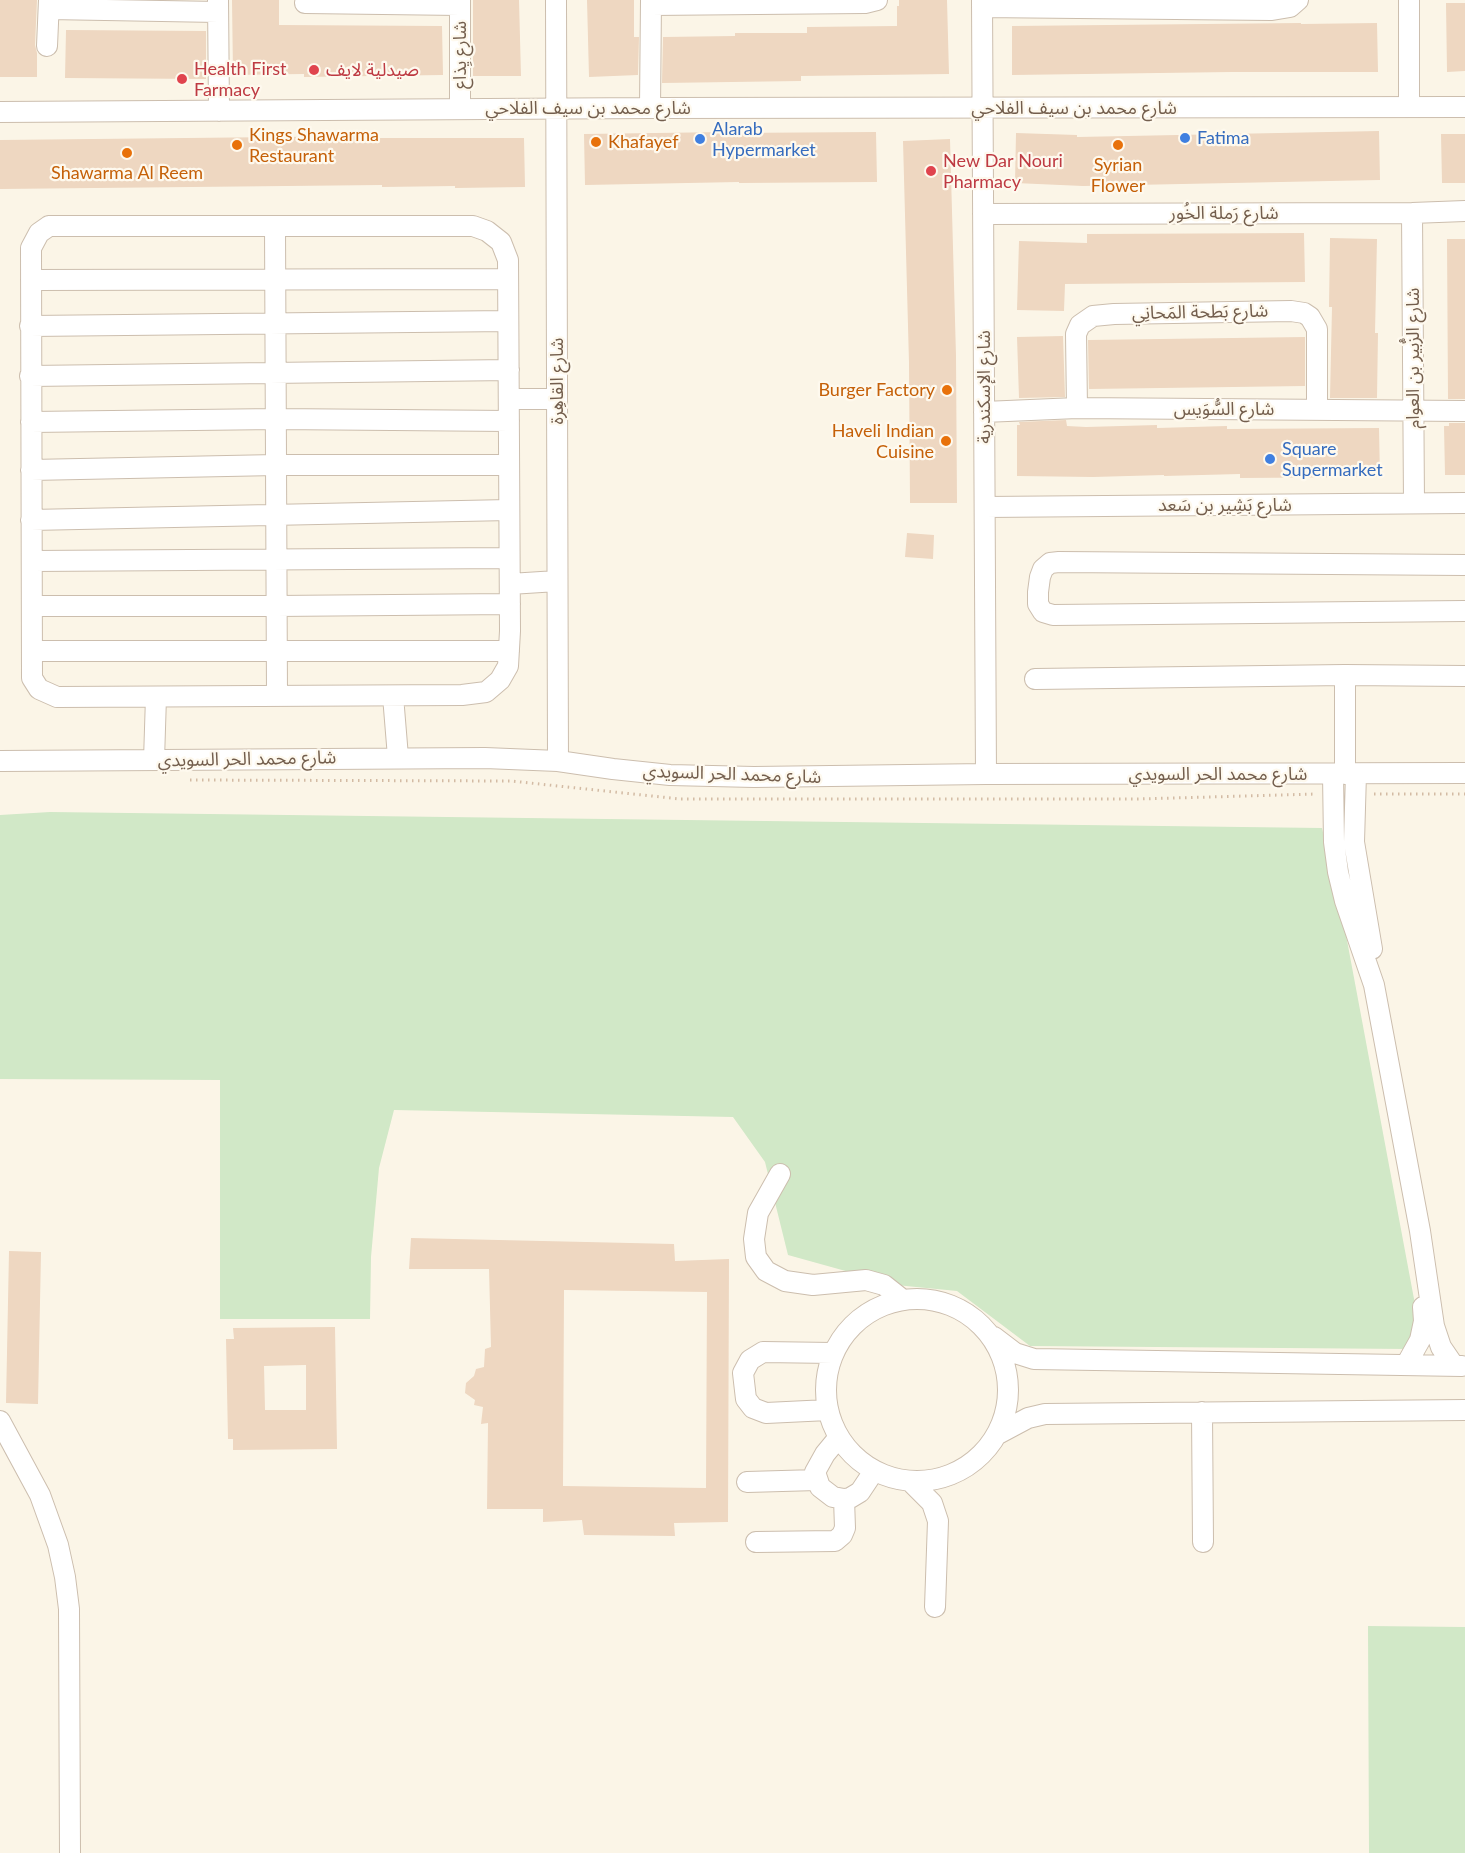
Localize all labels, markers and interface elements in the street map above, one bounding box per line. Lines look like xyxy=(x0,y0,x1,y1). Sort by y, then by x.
street label: شارع يِذاع xyxy=(449,21,471,89)
place label: Health First Farmacy xyxy=(194,58,286,100)
place label: صيدلية لايف xyxy=(326,59,419,81)
marker: صيدلية لايف xyxy=(307,63,321,77)
marker: Health First Farmacy xyxy=(175,72,189,86)
street label: شارع محمد بن سيف الفلاحي xyxy=(485,97,691,119)
street label: شارع محمد بن سيف الفلاحي xyxy=(971,97,1177,119)
place label: Alarab Hypermarket xyxy=(712,118,816,160)
place label: Kings Shawarma Restaurant xyxy=(249,124,379,166)
place label: Fatima xyxy=(1197,127,1250,149)
place label: Khafayef xyxy=(608,131,679,153)
marker: Fatima xyxy=(1178,131,1192,145)
marker: Alarab Hypermarket xyxy=(693,132,707,146)
marker: Khafayef xyxy=(589,135,603,149)
marker: Kings Shawarma Restaurant xyxy=(230,138,244,152)
marker: Syrian Flower xyxy=(1111,138,1125,152)
marker: Shawarma Al Reem xyxy=(120,146,134,160)
place label: New Dar Nouri Pharmacy xyxy=(943,150,1063,192)
place label: Syrian Flower xyxy=(1091,154,1145,196)
place label: Shawarma Al Reem xyxy=(51,162,203,184)
marker: New Dar Nouri Pharmacy xyxy=(924,164,938,178)
street label: شارع رَملة الخُور xyxy=(1169,202,1279,224)
street label: شارع الزُّبير بن العوام xyxy=(1402,288,1424,428)
street label: شارع بَطحة المَحانِي xyxy=(1132,300,1268,324)
street label: شارع الإسكندرية xyxy=(973,330,995,444)
street label: شارع القاهِرة xyxy=(546,338,568,424)
place label: Burger Factory xyxy=(818,379,935,401)
marker: Burger Factory xyxy=(940,383,954,397)
street label: شارع السُّوَيس xyxy=(1174,398,1274,420)
place label: Haveli Indian Cuisine xyxy=(832,420,934,462)
marker: Haveli Indian Cuisine xyxy=(939,434,953,448)
place label: Square Supermarket xyxy=(1282,438,1383,480)
marker: Square Supermarket xyxy=(1263,452,1277,466)
street label: شارع بَشِير بن سَعد xyxy=(1158,494,1292,516)
street label: شارع محمد الحر السويدي xyxy=(157,747,337,771)
street label: شارع محمد الحر السويدي xyxy=(642,760,822,788)
street label: شارع محمد الحر السويدي xyxy=(1129,763,1307,785)

